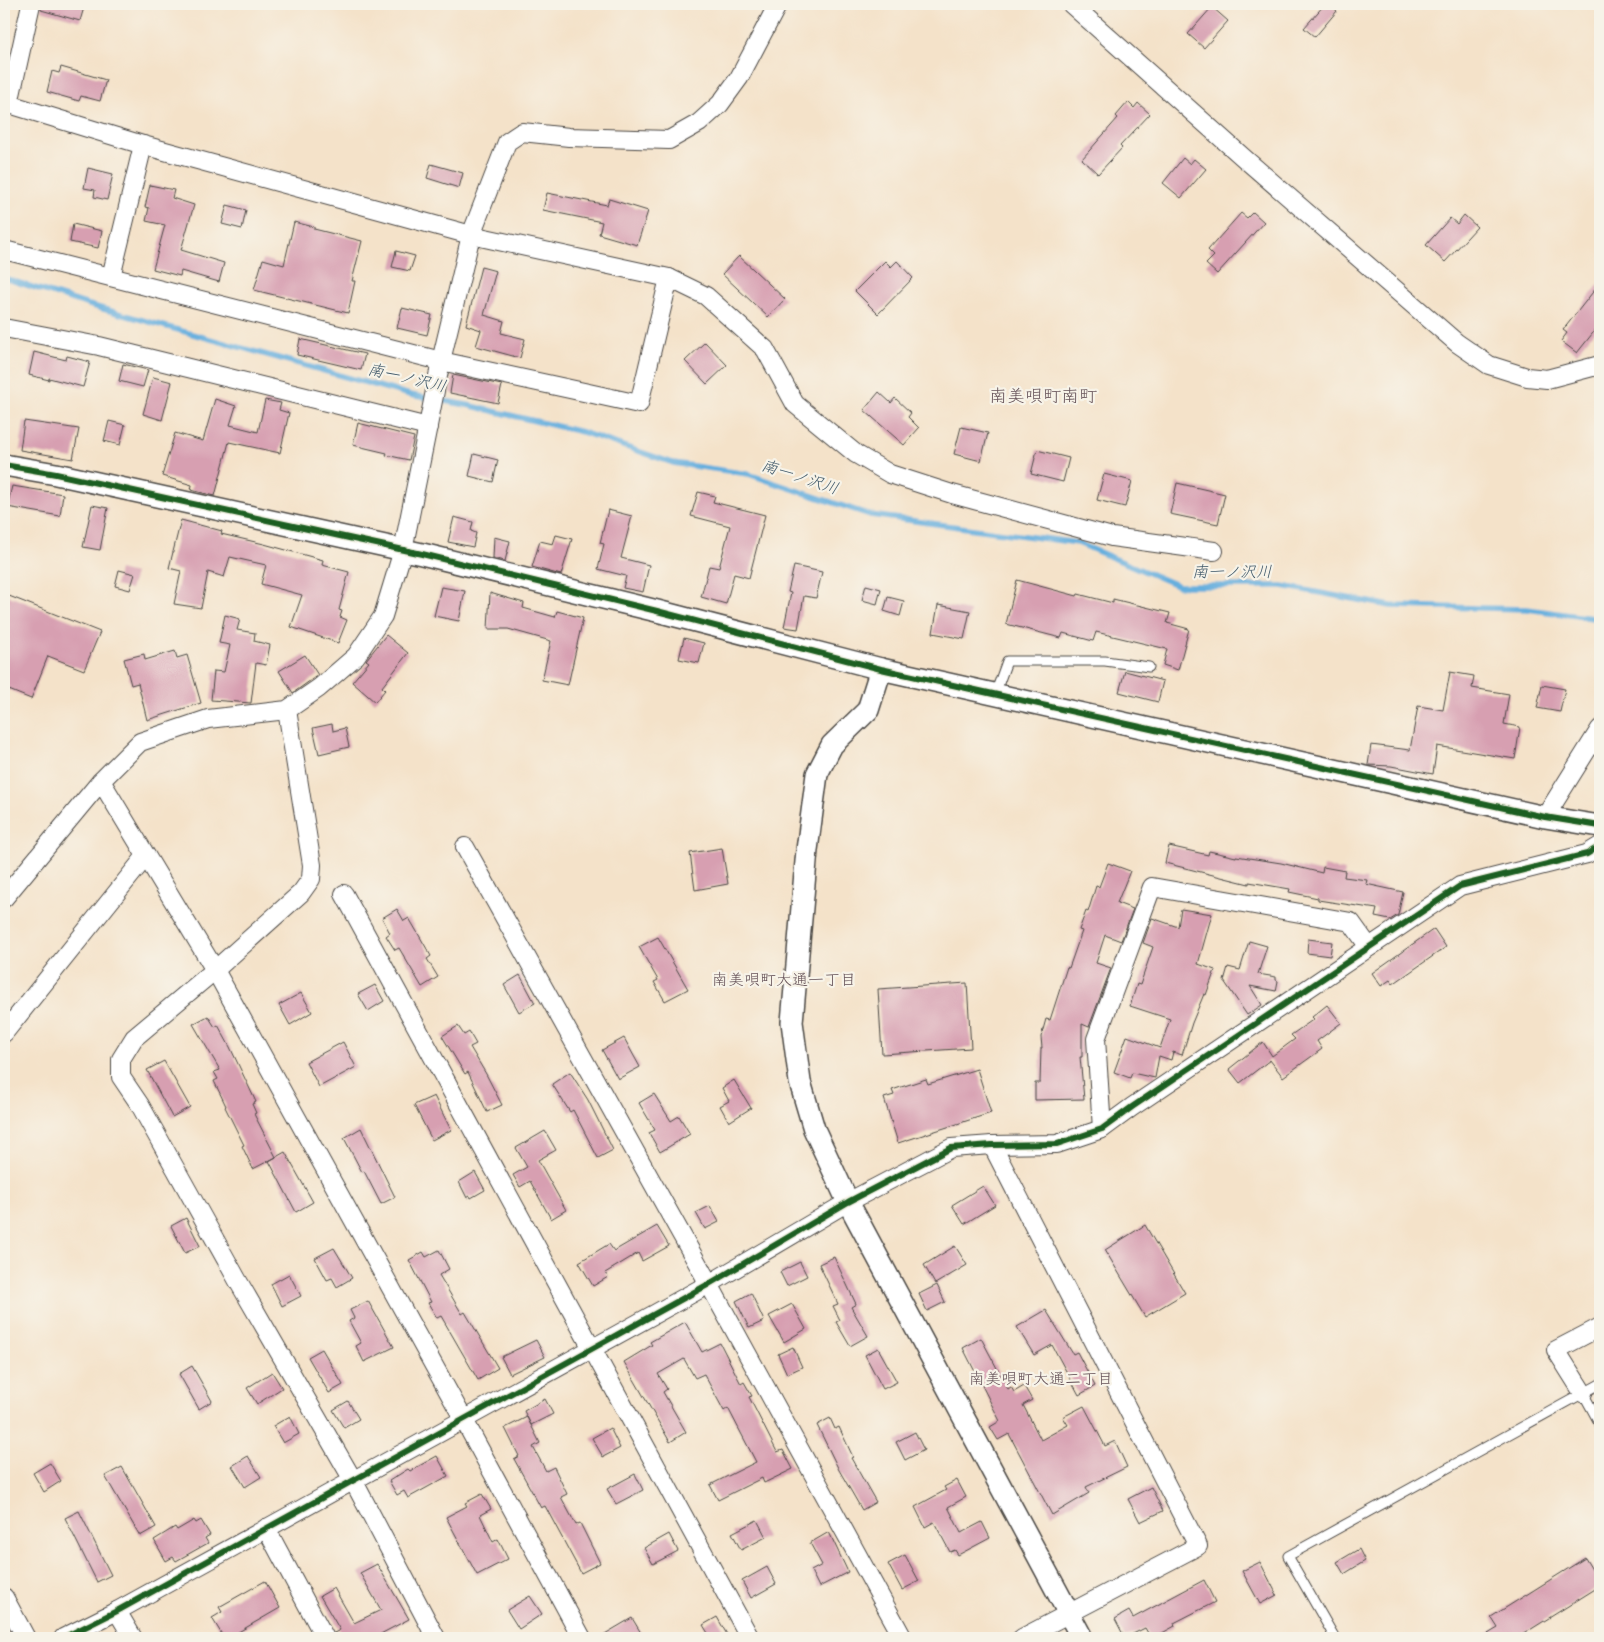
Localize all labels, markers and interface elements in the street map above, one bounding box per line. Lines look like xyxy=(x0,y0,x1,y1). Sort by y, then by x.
water label: 南一ノ沢川 xyxy=(366,358,448,398)
district label: 南美唄町南町 xyxy=(989,384,1097,409)
water label: 南一ノ沢川 xyxy=(759,454,841,500)
water label: 南一ノ沢川 xyxy=(1192,561,1272,583)
district label: 南美唄町大通一丁目 xyxy=(712,969,856,991)
district label: 南美唄町大通二丁目 xyxy=(969,1368,1113,1390)

